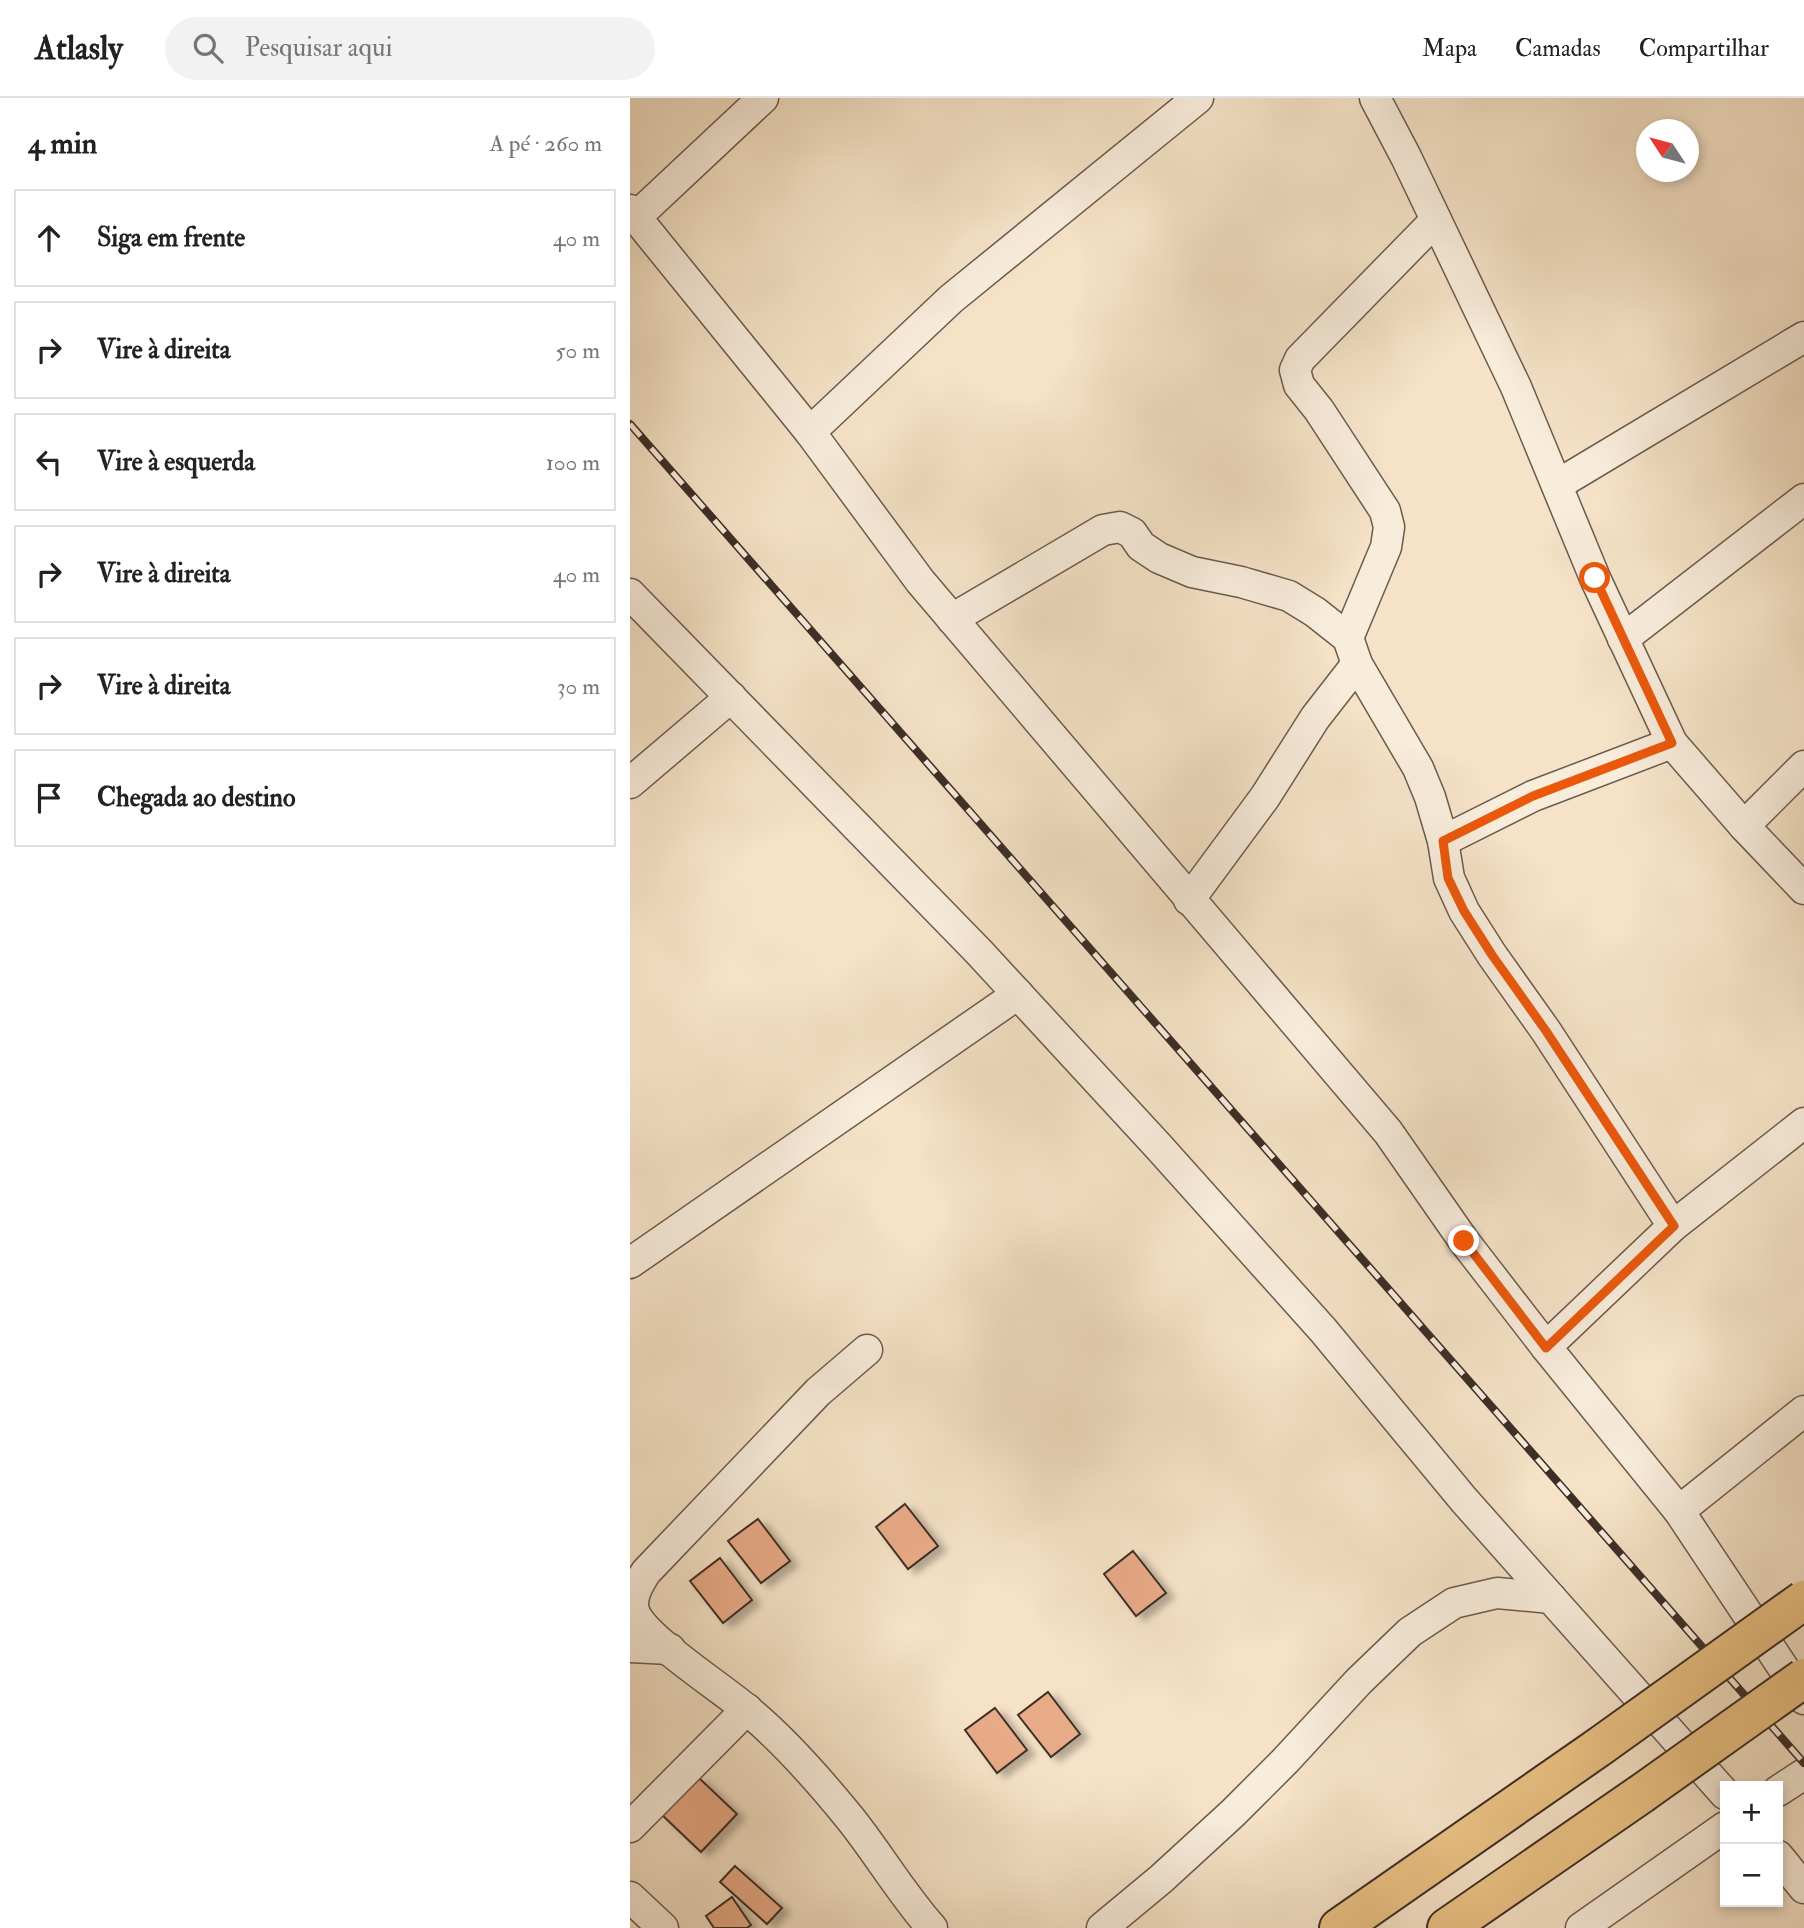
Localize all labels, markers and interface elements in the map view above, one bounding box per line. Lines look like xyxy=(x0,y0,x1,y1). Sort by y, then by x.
search box xyxy=(165,17,655,80)
text: Atlasly xyxy=(35,28,123,69)
icon: search xyxy=(189,29,227,67)
text: Pesquisar aqui xyxy=(245,32,392,64)
text: Mapa xyxy=(1422,33,1477,64)
text: Camadas xyxy=(1515,33,1601,64)
text: Compartilhar xyxy=(1639,33,1769,64)
north arrow xyxy=(1636,119,1699,182)
text: 4 min xyxy=(28,125,97,162)
text: A pé · 260 m xyxy=(489,129,602,158)
icon: ahead xyxy=(30,219,68,257)
text: Siga em frente xyxy=(97,222,245,254)
text: 40 m xyxy=(553,224,600,253)
icon: right xyxy=(30,331,68,369)
text: Vire à direita xyxy=(97,334,230,366)
text: 50 m xyxy=(556,336,600,365)
icon: left xyxy=(30,443,68,481)
text: Vire à esquerda xyxy=(97,446,255,478)
text: 100 m xyxy=(546,448,600,477)
icon: right xyxy=(30,555,68,593)
text: Vire à direita xyxy=(97,558,230,590)
text: 40 m xyxy=(553,560,600,589)
route start xyxy=(1579,562,1610,593)
icon: right xyxy=(30,667,68,705)
text: Vire à direita xyxy=(97,670,230,702)
text: 30 m xyxy=(557,672,600,701)
icon: arrive xyxy=(30,779,68,817)
text: Chegada ao destino xyxy=(97,782,295,814)
route end xyxy=(1448,1225,1479,1256)
map controls xyxy=(1720,1781,1783,1907)
button: + xyxy=(1720,1781,1783,1844)
button: − xyxy=(1720,1844,1783,1907)

